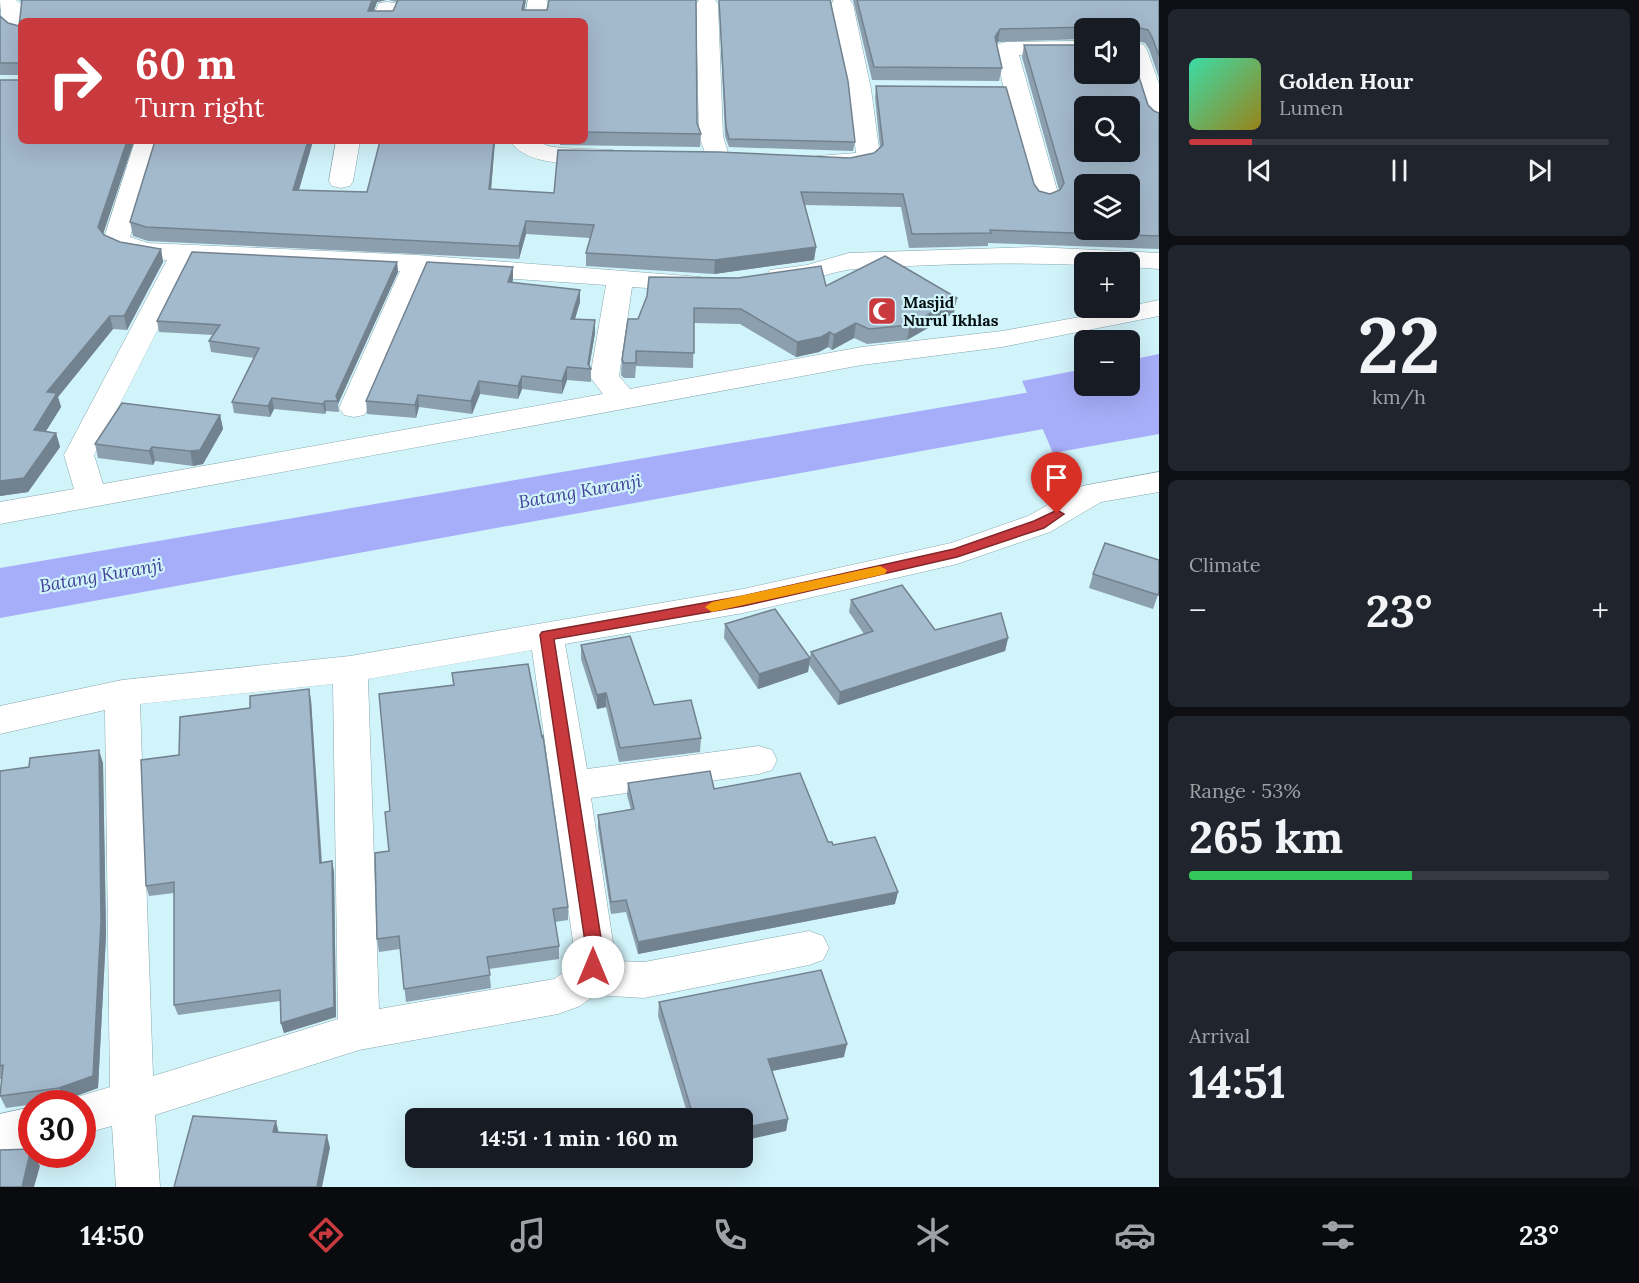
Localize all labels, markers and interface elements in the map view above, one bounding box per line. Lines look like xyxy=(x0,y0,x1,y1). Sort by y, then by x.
map controls xyxy=(1074,18,1140,396)
button: sound xyxy=(1074,18,1140,84)
text: 60 m xyxy=(135,37,236,91)
icon: right xyxy=(36,42,114,120)
text: Golden Hour xyxy=(1279,67,1413,95)
text: Turn right xyxy=(135,90,264,124)
text: Lumen xyxy=(1279,95,1343,120)
button: search xyxy=(1074,96,1140,162)
icon: previous xyxy=(1243,154,1276,187)
icon: pause xyxy=(1383,154,1416,187)
icon: next xyxy=(1523,154,1556,187)
button: layers xyxy=(1074,174,1140,240)
button: + xyxy=(1074,252,1140,318)
place label: Masjid Nurul Ikhlas xyxy=(903,292,999,330)
mosque icon: Masjid Nurul Ikhlas xyxy=(866,295,898,327)
text: 22 xyxy=(1357,295,1441,394)
button: − xyxy=(1074,330,1140,396)
text: km/h xyxy=(1372,384,1426,409)
pin xyxy=(1031,452,1082,514)
icon: arrive xyxy=(1040,461,1073,494)
water label: Batang Kuranji xyxy=(517,469,643,513)
text: Climate xyxy=(1189,552,1261,577)
water label: Batang Kuranji xyxy=(38,553,164,597)
text: 23° xyxy=(1366,582,1432,639)
text: − xyxy=(1189,589,1207,631)
text: + xyxy=(1591,589,1609,631)
text: Range · 53% xyxy=(1189,778,1301,803)
text: 265 km xyxy=(1189,808,1343,865)
position arrow xyxy=(561,935,625,999)
text: Arrival xyxy=(1189,1023,1250,1048)
text: 14:51 xyxy=(1189,1053,1286,1110)
speed limit sign: 30 xyxy=(18,1090,96,1168)
text: 14:51 · 1 min · 160 m xyxy=(480,1124,678,1152)
icon: directions xyxy=(305,1214,347,1256)
icon: music xyxy=(507,1214,549,1256)
icon: phone xyxy=(709,1214,751,1256)
icon: climate xyxy=(912,1214,954,1256)
icon: car xyxy=(1114,1214,1156,1256)
icon: filters xyxy=(1317,1214,1359,1256)
text: 14:50 xyxy=(80,1218,144,1252)
text: 23° xyxy=(1519,1218,1559,1252)

